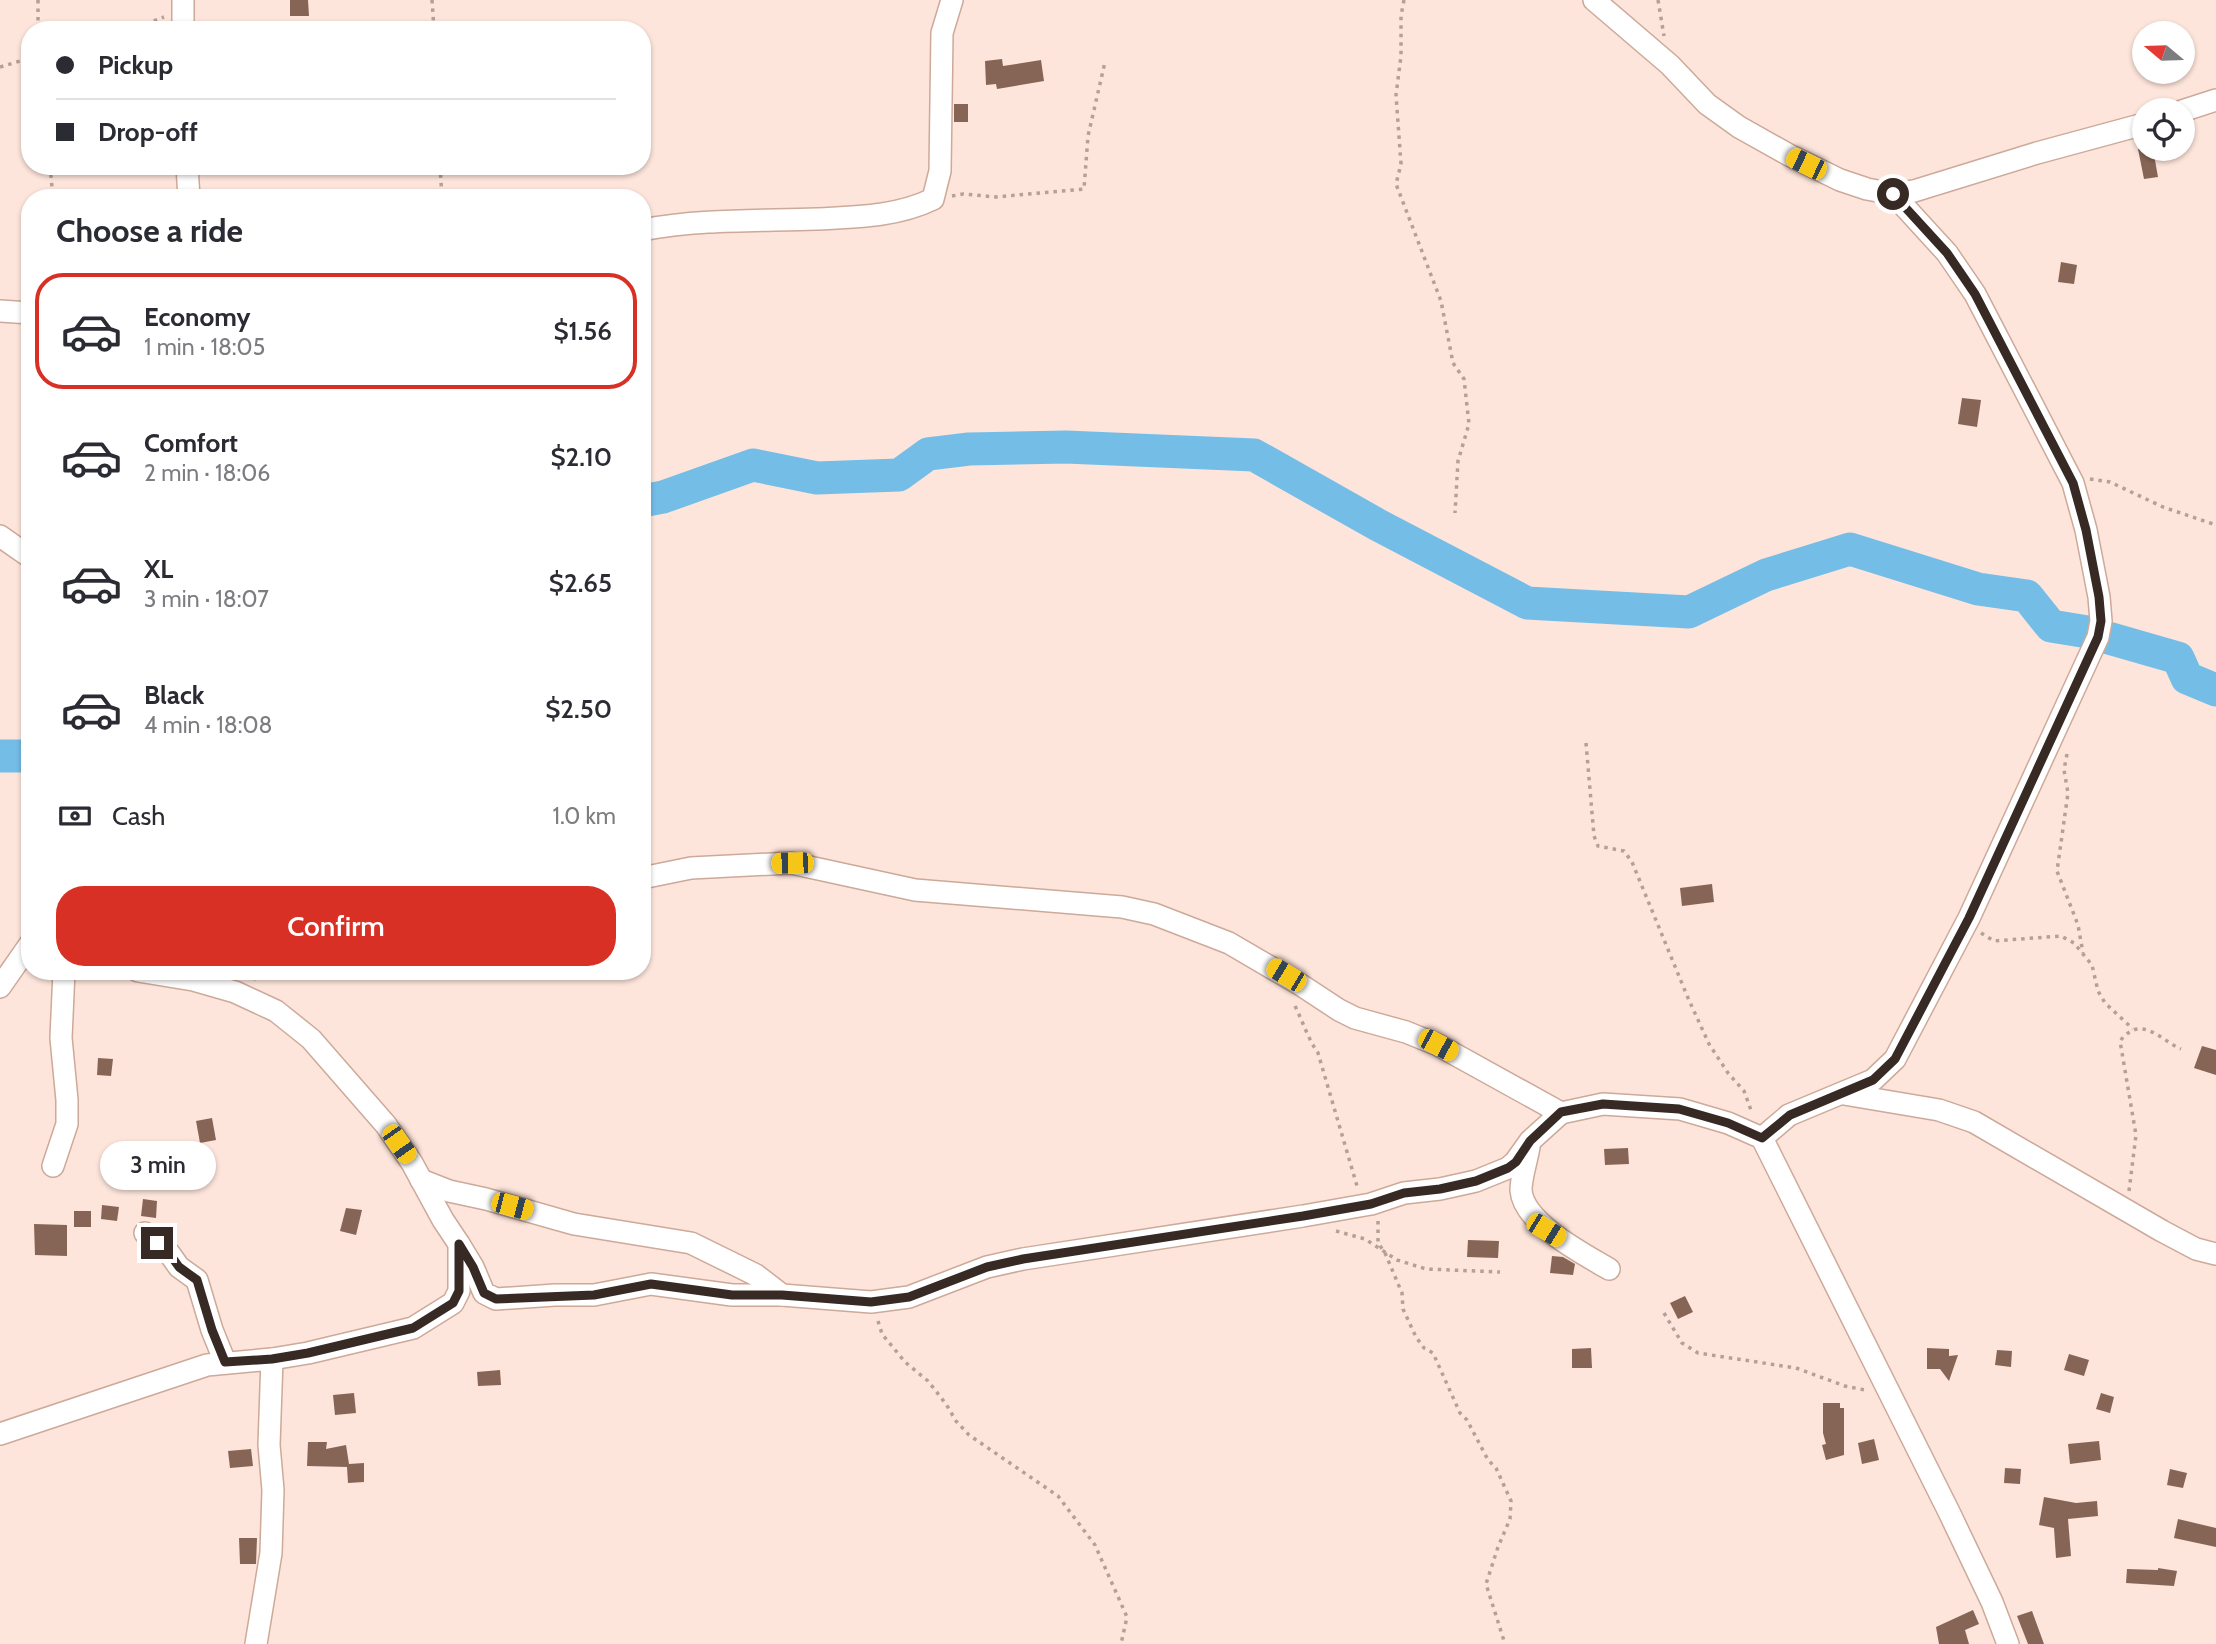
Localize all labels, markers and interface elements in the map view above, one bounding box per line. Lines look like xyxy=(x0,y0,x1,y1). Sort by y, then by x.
north arrow xyxy=(2132,21,2194,84)
map controls xyxy=(2132,21,2195,161)
text: Pickup xyxy=(98,49,173,81)
button: locate xyxy=(2132,98,2195,161)
text: Drop-off xyxy=(98,116,198,148)
car xyxy=(1783,145,1830,183)
route start xyxy=(1877,178,1909,210)
text: Choose a ride xyxy=(56,211,243,250)
icon: car xyxy=(60,300,123,363)
text: Economy xyxy=(144,301,250,333)
text: $1.56 xyxy=(553,315,612,347)
text: 1 min · 18:05 xyxy=(144,333,265,361)
icon: car xyxy=(60,426,123,489)
text: Comfort xyxy=(144,427,238,459)
text: $2.10 xyxy=(550,441,612,473)
text: 2 min · 18:06 xyxy=(144,459,270,487)
icon: car xyxy=(60,552,123,615)
text: XL xyxy=(144,553,173,585)
text: $2.65 xyxy=(549,567,612,599)
text: 3 min · 18:07 xyxy=(144,585,269,613)
icon: car xyxy=(60,678,123,741)
text: Black xyxy=(144,679,204,711)
text: $2.50 xyxy=(545,693,612,725)
text: 4 min · 18:08 xyxy=(144,711,272,739)
icon: cash xyxy=(56,797,94,835)
text: Cash xyxy=(112,800,165,832)
text: 1.0 km xyxy=(552,802,616,830)
car xyxy=(771,852,814,874)
button: Confirm xyxy=(56,886,616,966)
car xyxy=(1263,955,1310,995)
car xyxy=(1415,1026,1462,1064)
car xyxy=(379,1121,420,1167)
callout: 3 min xyxy=(99,1142,215,1190)
text: 3 min xyxy=(130,1151,186,1179)
car xyxy=(489,1190,536,1222)
car xyxy=(1523,1210,1570,1250)
route end xyxy=(141,1227,173,1259)

